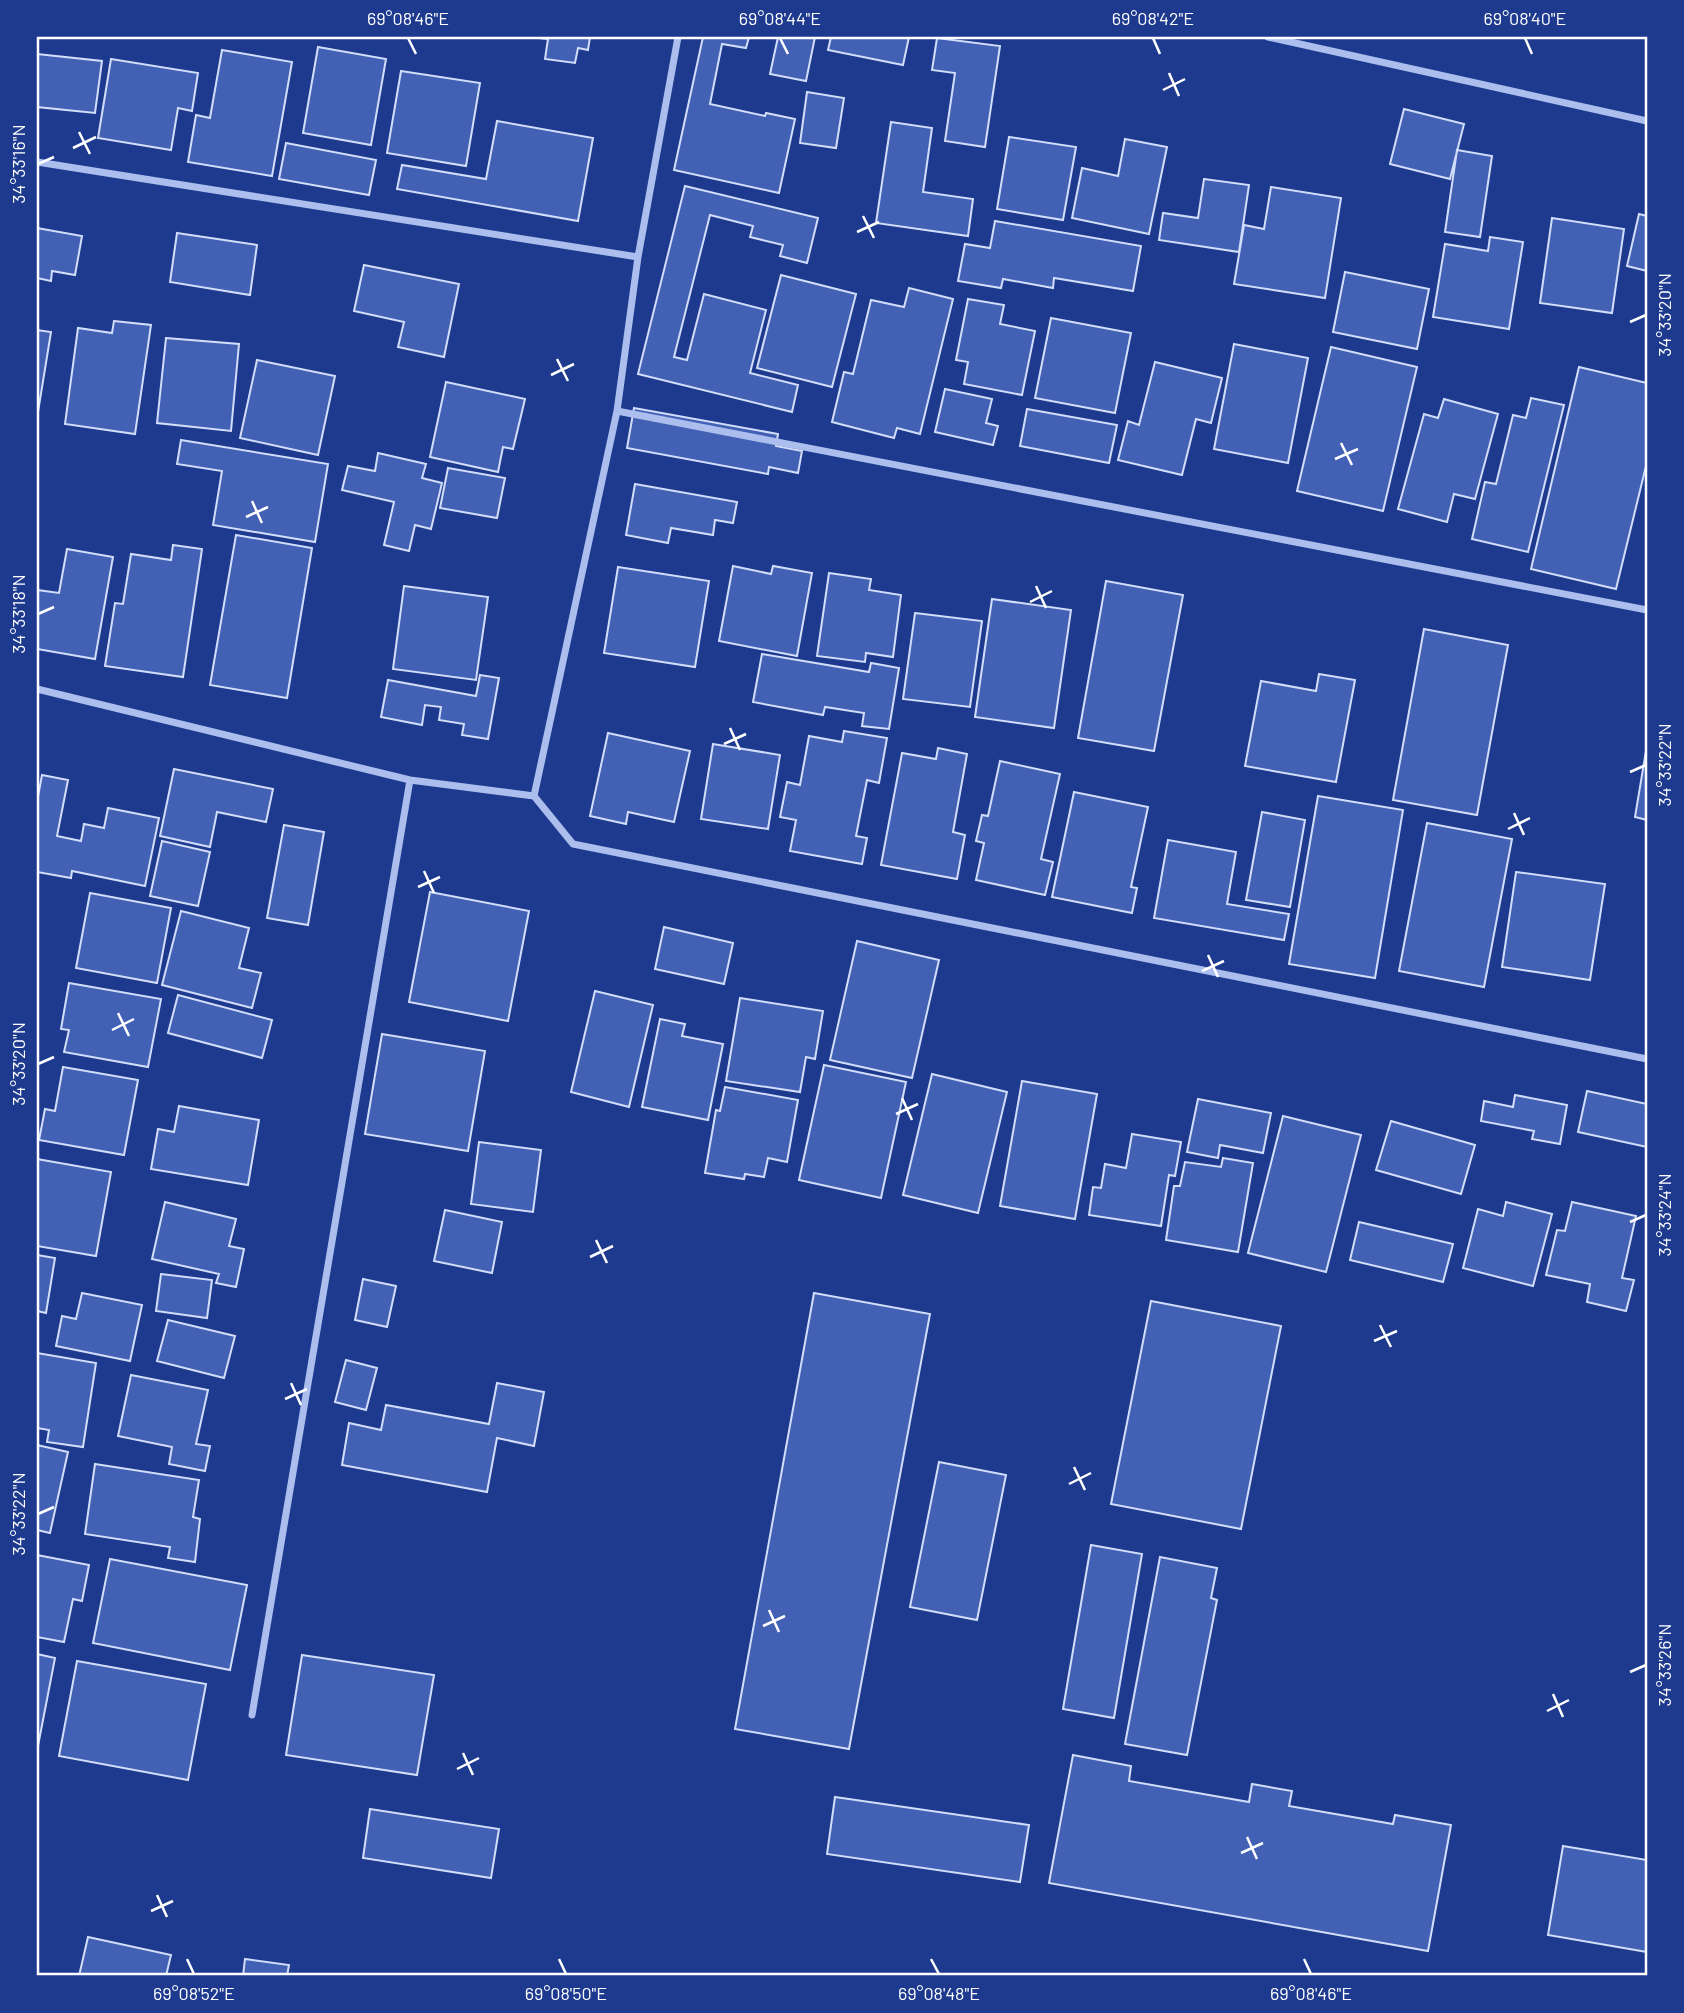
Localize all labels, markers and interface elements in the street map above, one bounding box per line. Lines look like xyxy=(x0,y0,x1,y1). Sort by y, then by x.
text: 69°08'46"E xyxy=(367,7,449,29)
text: 69°08'44"E xyxy=(739,7,821,29)
text: 69°08'42"E xyxy=(1112,7,1194,29)
text: 69°08'40"E xyxy=(1484,7,1566,29)
text: 34°33'16"N xyxy=(7,124,29,204)
text: 34°33'20"N xyxy=(1653,273,1675,357)
text: 34°33'18"N xyxy=(7,574,29,654)
text: 34°33'22"N xyxy=(1653,723,1675,807)
text: 34°33'20"N xyxy=(7,1022,29,1106)
text: 34°33'24"N xyxy=(1653,1173,1675,1257)
text: 34°33'22"N xyxy=(7,1472,29,1556)
text: 34°33'26"N xyxy=(1653,1624,1675,1706)
text: 69°08'52"E xyxy=(153,1982,235,2004)
text: 69°08'50"E xyxy=(525,1982,607,2004)
text: 69°08'48"E xyxy=(898,1982,980,2004)
text: 69°08'46"E xyxy=(1270,1982,1352,2004)

